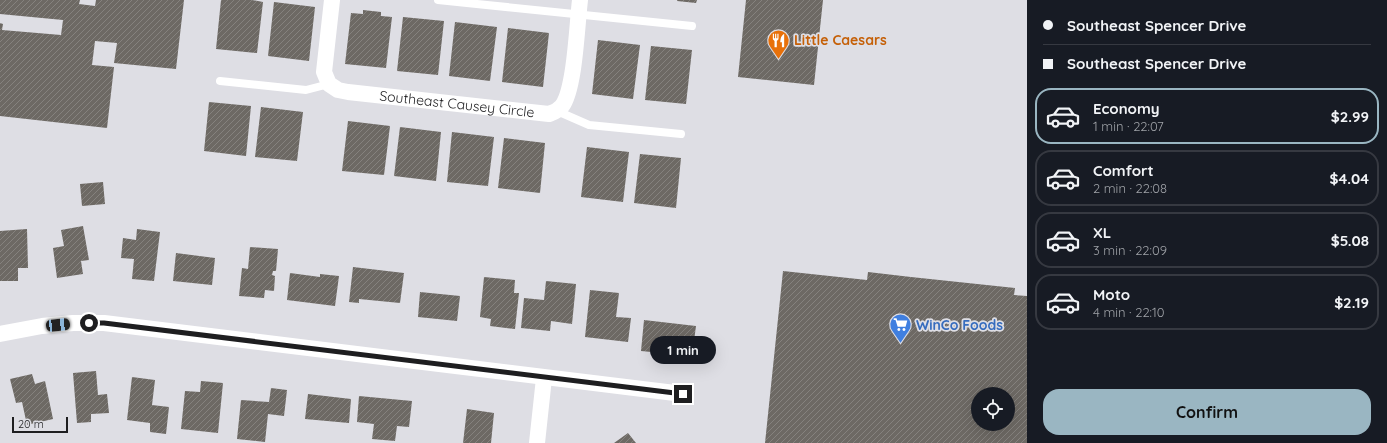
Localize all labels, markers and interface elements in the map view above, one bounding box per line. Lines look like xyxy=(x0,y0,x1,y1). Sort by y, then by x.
text: Southeast Spencer Drive xyxy=(1067,16,1246,35)
restaurant icon: Little Caesars xyxy=(765,27,791,60)
place label: Little Caesars xyxy=(794,31,887,49)
text: Southeast Spencer Drive xyxy=(1067,54,1246,73)
street label: Southeast Causey Circle xyxy=(378,86,535,121)
icon: car xyxy=(1045,98,1081,134)
text: Economy xyxy=(1093,99,1160,118)
text: $2.99 xyxy=(1331,107,1369,126)
text: 1 min · 22:07 xyxy=(1093,118,1164,134)
icon: car xyxy=(1045,160,1081,196)
text: Comfort xyxy=(1093,161,1154,180)
text: $4.04 xyxy=(1329,169,1369,188)
text: 2 min · 22:08 xyxy=(1093,180,1167,196)
icon: car xyxy=(1045,222,1081,258)
text: XL xyxy=(1093,223,1111,242)
text: $5.08 xyxy=(1331,231,1369,250)
text: 3 min · 22:09 xyxy=(1093,242,1167,258)
icon: car xyxy=(1045,284,1081,320)
text: Moto xyxy=(1093,285,1130,304)
text: $2.19 xyxy=(1334,293,1369,312)
text: 4 min · 22:10 xyxy=(1093,304,1165,320)
supermarket icon: WinCo Foods xyxy=(888,312,914,345)
route start xyxy=(80,314,98,332)
place label: WinCo Foods xyxy=(916,316,1003,334)
car xyxy=(45,318,71,332)
callout: 1 min xyxy=(650,336,716,364)
text: 1 min xyxy=(667,342,699,358)
route end xyxy=(674,385,692,403)
map controls xyxy=(971,387,1015,431)
button: locate xyxy=(971,387,1015,431)
button: Confirm xyxy=(1043,389,1371,435)
scale bar xyxy=(12,415,68,434)
text: 20 m xyxy=(18,417,44,431)

